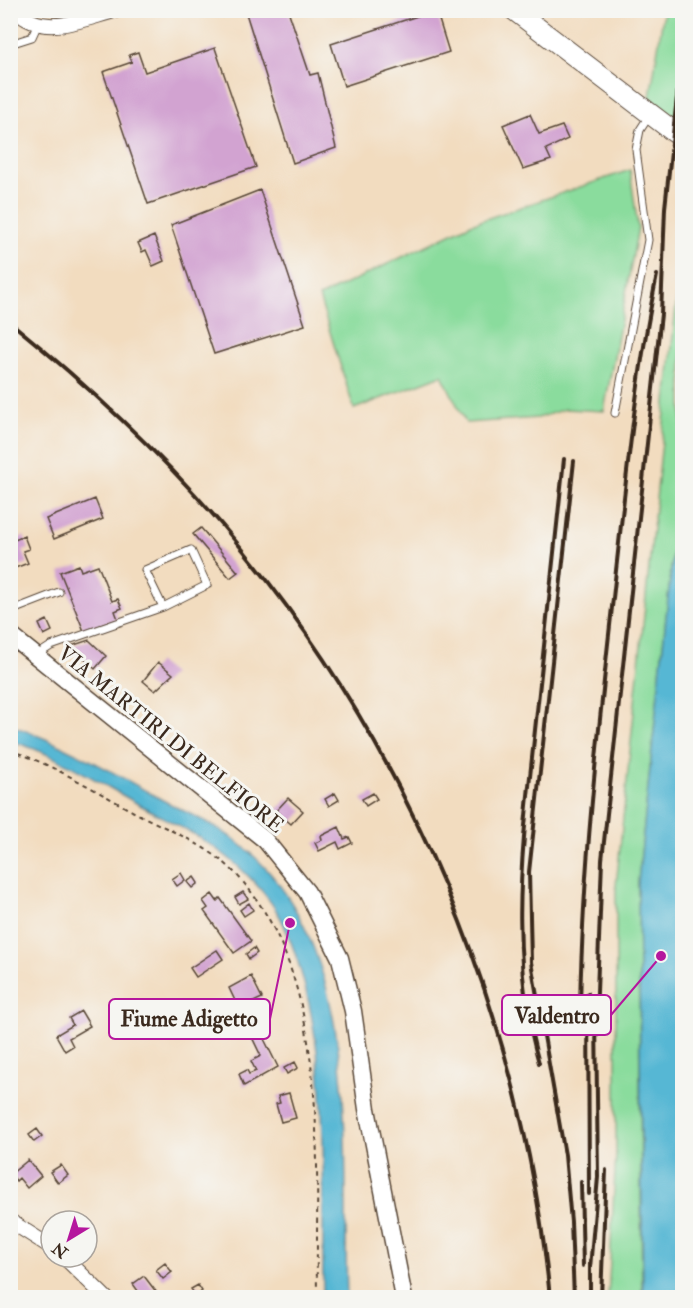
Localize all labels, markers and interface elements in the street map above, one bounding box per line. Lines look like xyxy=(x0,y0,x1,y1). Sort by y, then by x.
street label: VIA MARTIRI DI BELFIORE xyxy=(52,640,289,839)
callout: Valdentro xyxy=(502,995,611,1035)
callout: Fiume Adigetto xyxy=(109,999,270,1039)
text: Valdentro xyxy=(513,1002,600,1030)
text: Fiume Adigetto xyxy=(120,1005,258,1034)
north arrow xyxy=(39,1209,99,1269)
text: N xyxy=(48,1237,73,1263)

